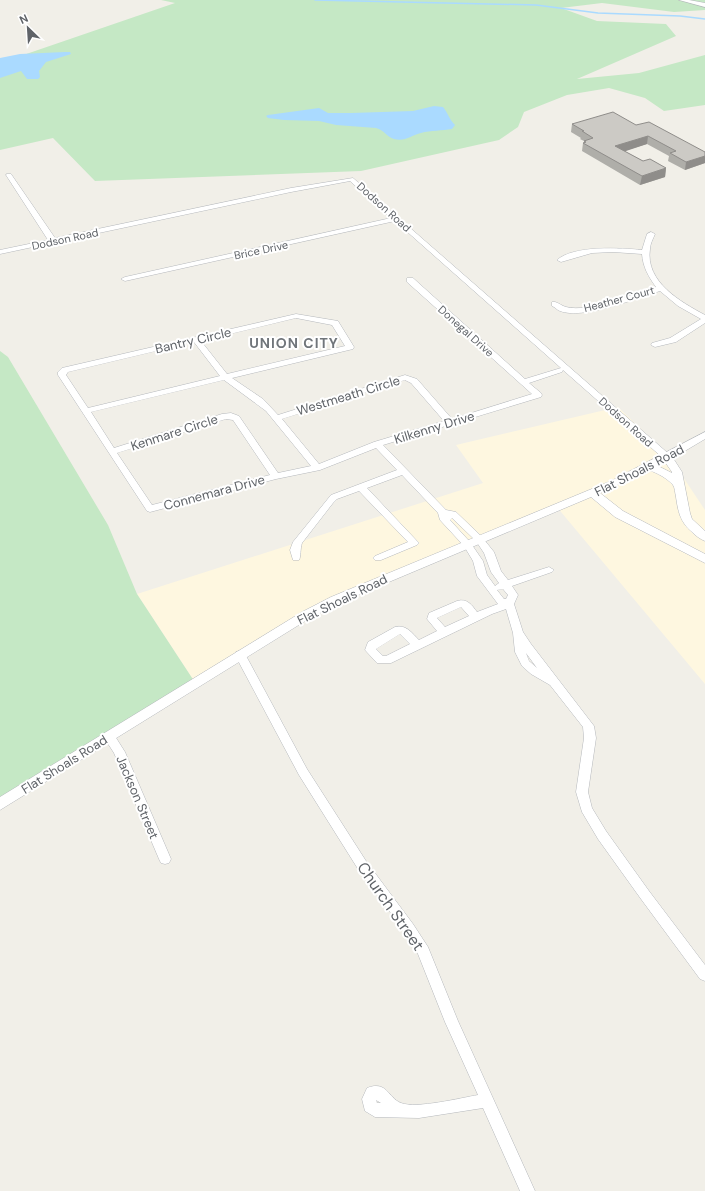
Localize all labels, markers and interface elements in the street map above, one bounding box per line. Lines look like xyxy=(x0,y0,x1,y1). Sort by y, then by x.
north arrow xyxy=(8,8,48,48)
text: N xyxy=(17,11,30,27)
street label: Dodson Road xyxy=(354,179,414,235)
street label: Dodson Road xyxy=(30,225,100,253)
street label: Brice Drive xyxy=(233,237,289,263)
street label: Heather Court xyxy=(582,283,656,315)
street label: Donegal Drive xyxy=(435,302,497,360)
street label: Bantry Circle xyxy=(153,323,233,358)
district label: UNION CITY xyxy=(249,334,339,352)
street label: Westmeath Circle xyxy=(294,372,402,419)
street label: Dodson Road xyxy=(596,394,656,450)
street label: Kilkenny Drive xyxy=(392,407,476,448)
street label: Kenmare Circle xyxy=(128,410,220,455)
street label: Flat Shoals Road xyxy=(592,441,687,500)
street label: Connemara Drive xyxy=(162,471,267,514)
street label: Flat Shoals Road xyxy=(294,570,390,629)
street label: Flat Shoals Road xyxy=(18,731,110,798)
street label: Jackson Street xyxy=(112,753,163,842)
street label: Church Street xyxy=(352,858,429,955)

